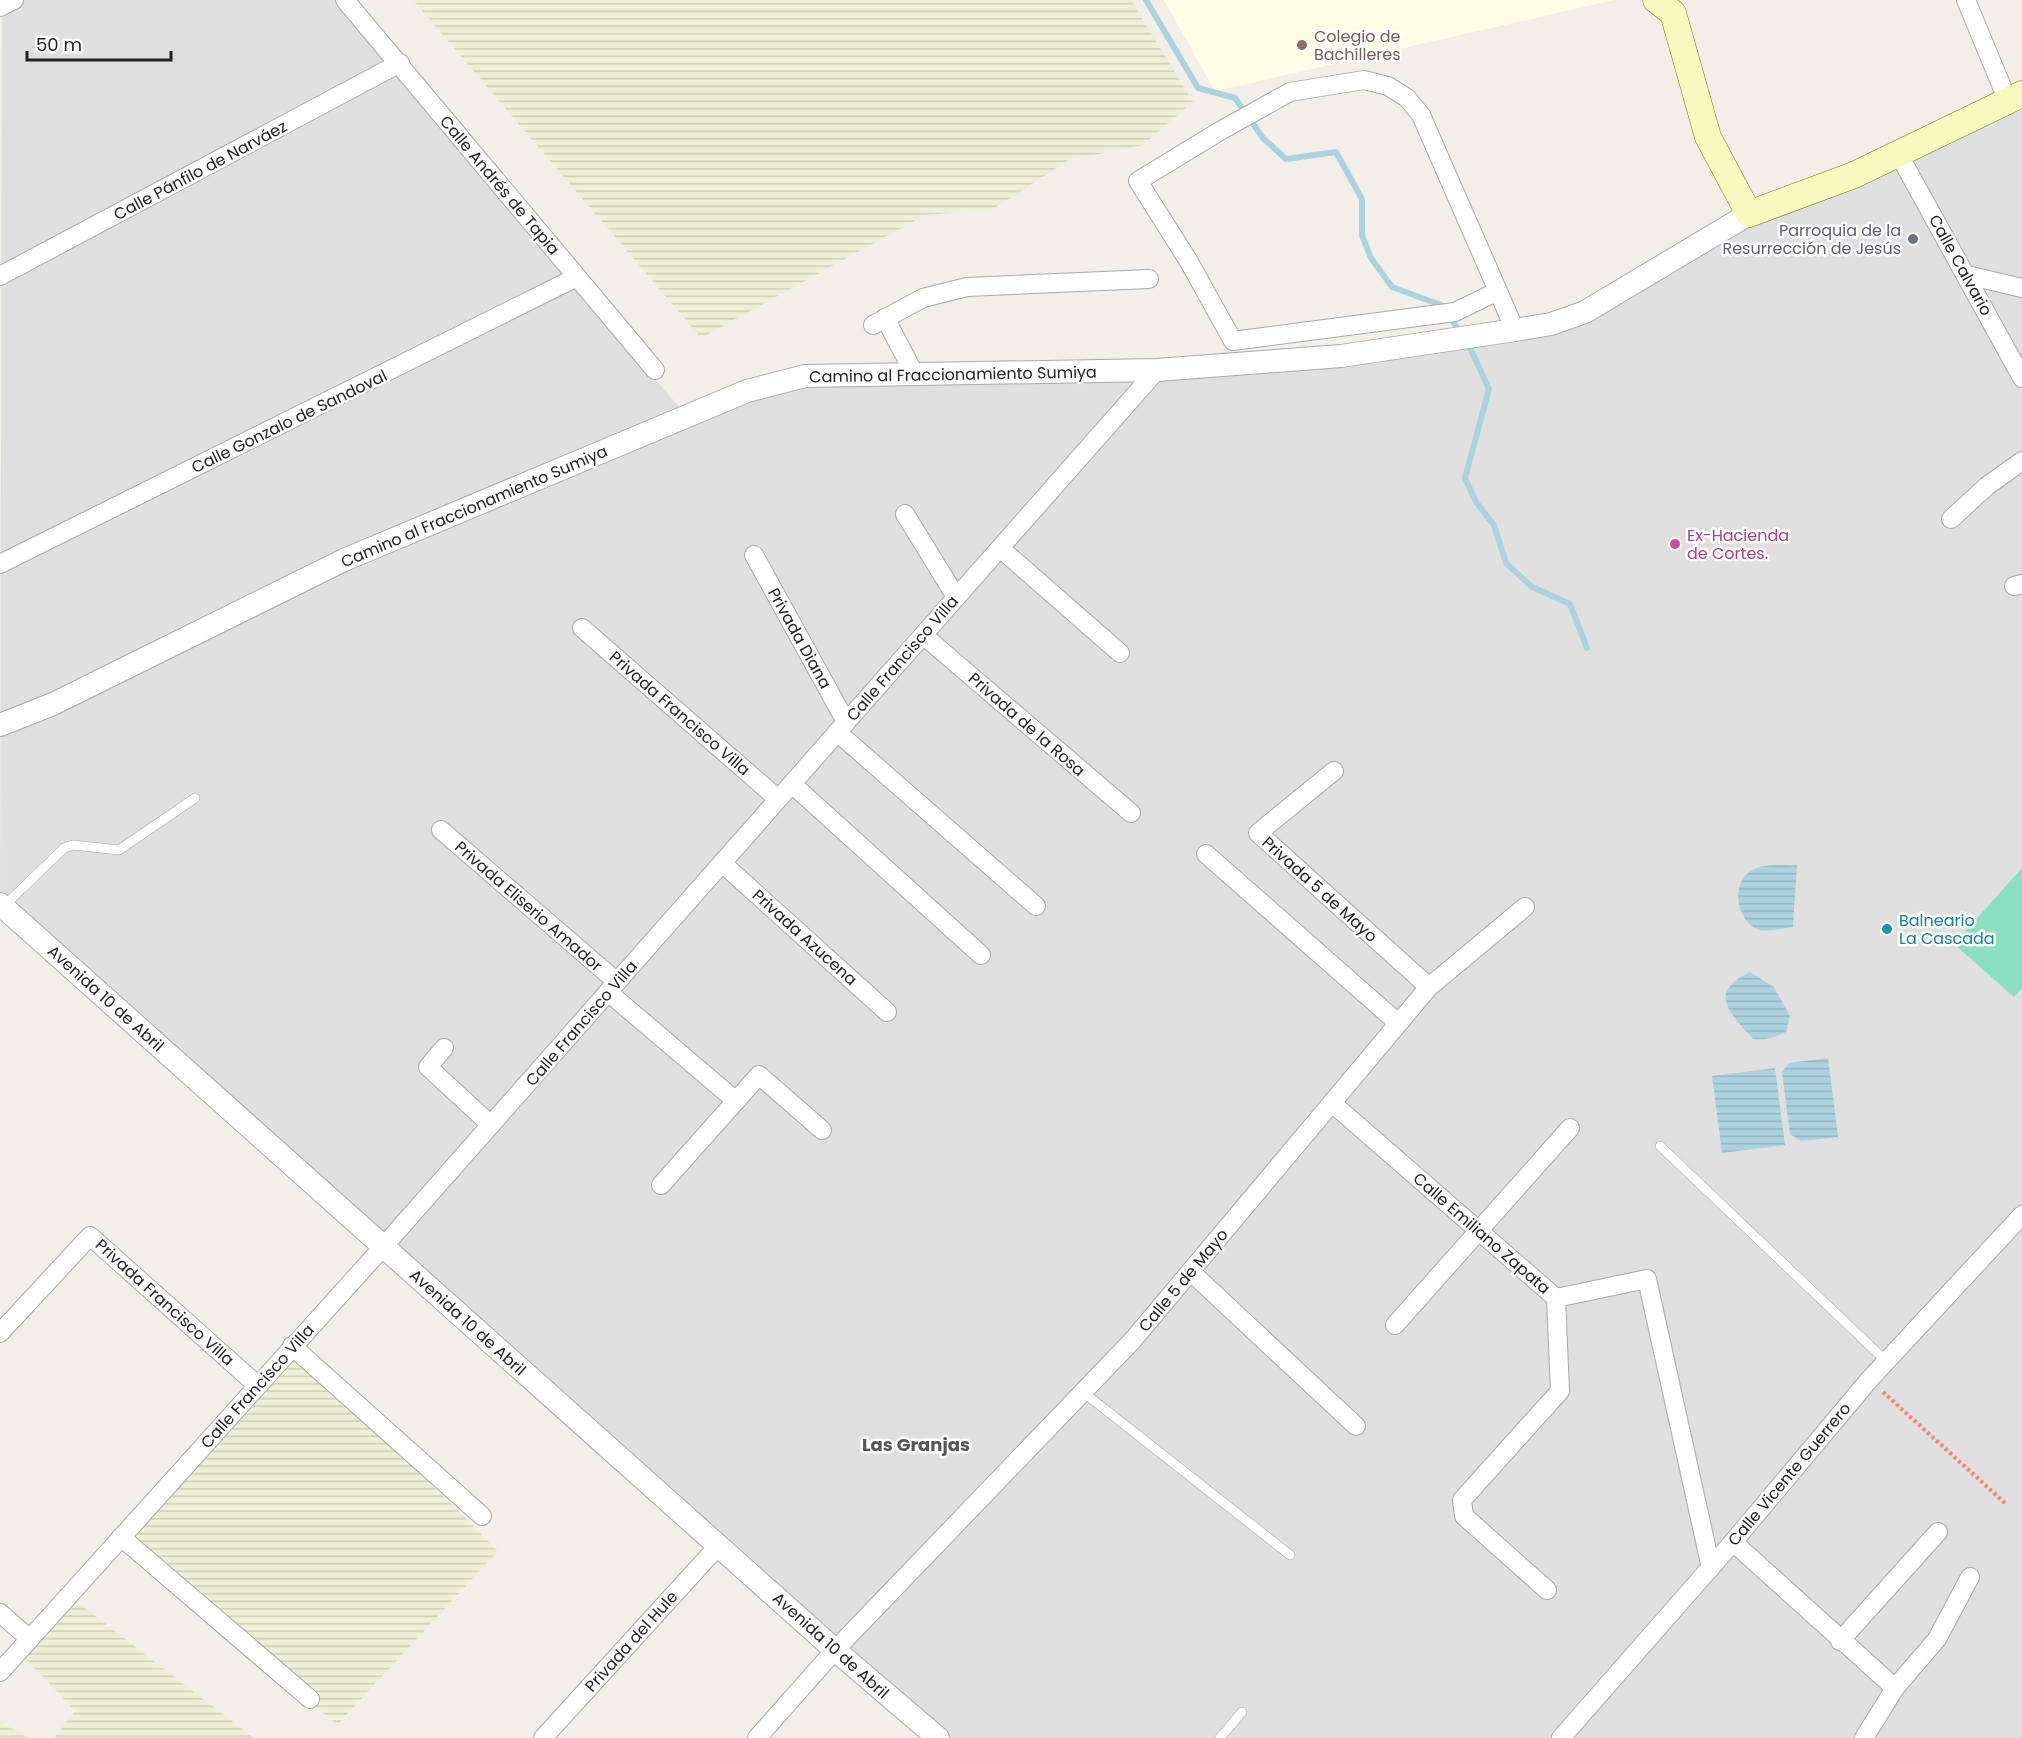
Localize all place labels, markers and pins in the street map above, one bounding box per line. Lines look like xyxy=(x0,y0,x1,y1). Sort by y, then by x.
place label: Colegio de Bachilleres xyxy=(1314,25,1401,66)
marker: Colegio de Bachilleres xyxy=(1295,38,1309,52)
place label: Parroquia de la Resurrección de Jesús xyxy=(1722,219,1901,260)
marker: Parroquia de la Resurrección de Jesús xyxy=(1906,232,1920,246)
place label: Ex-Hacienda de Cortes. xyxy=(1687,524,1789,565)
marker: Ex-Hacienda de Cortes. xyxy=(1668,537,1682,551)
place label: Balneario La Cascada xyxy=(1899,909,1995,950)
marker: Balneario La Cascada xyxy=(1880,922,1894,936)

